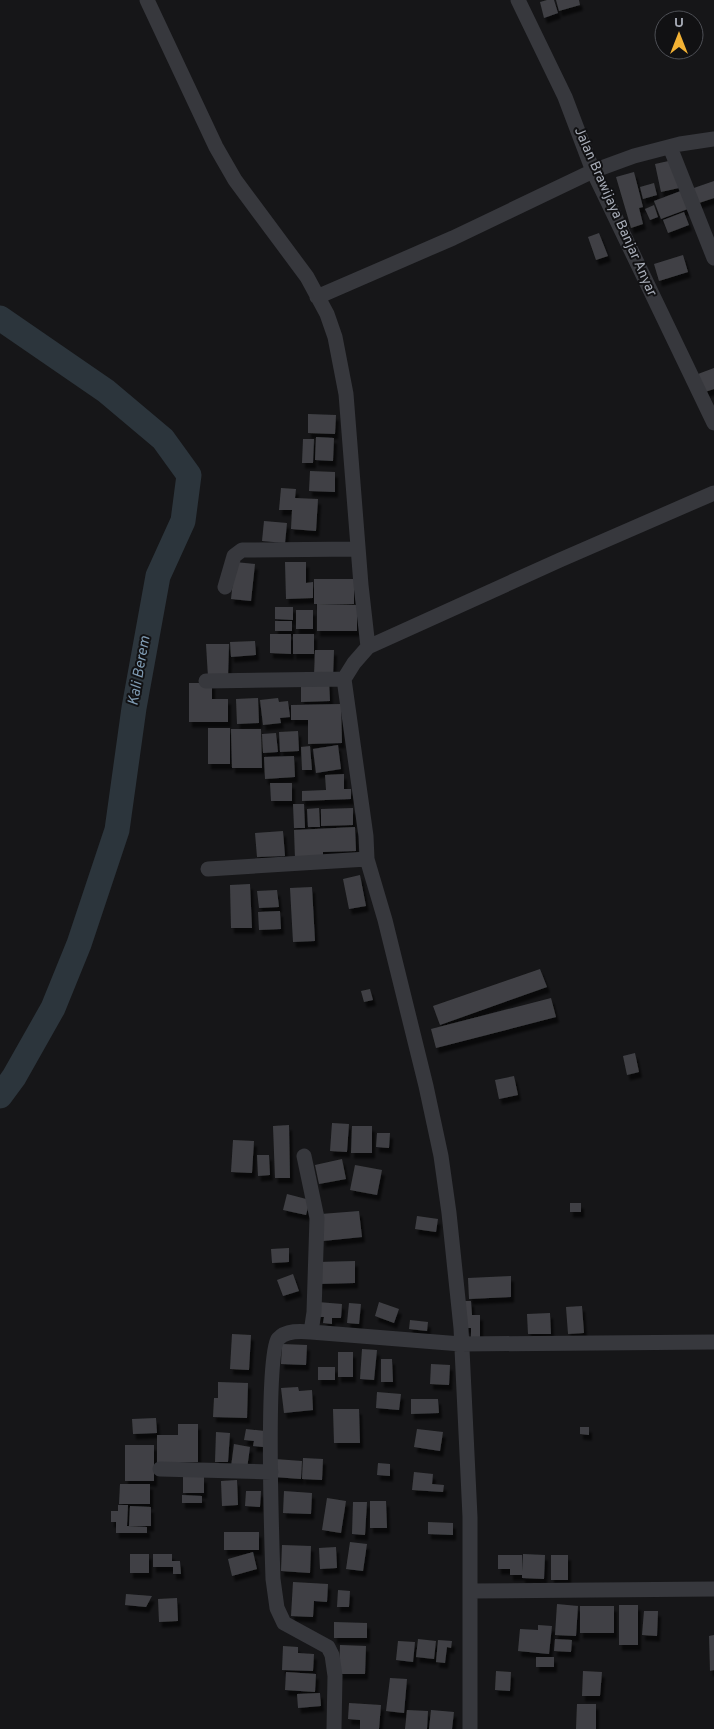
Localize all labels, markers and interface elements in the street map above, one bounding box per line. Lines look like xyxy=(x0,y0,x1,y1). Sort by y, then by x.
north arrow xyxy=(654,10,704,60)
text: U xyxy=(674,15,684,32)
street label: Jalan Brawijaya Banjar Anyar xyxy=(570,125,660,300)
water label: Kali Berem xyxy=(125,634,156,707)

